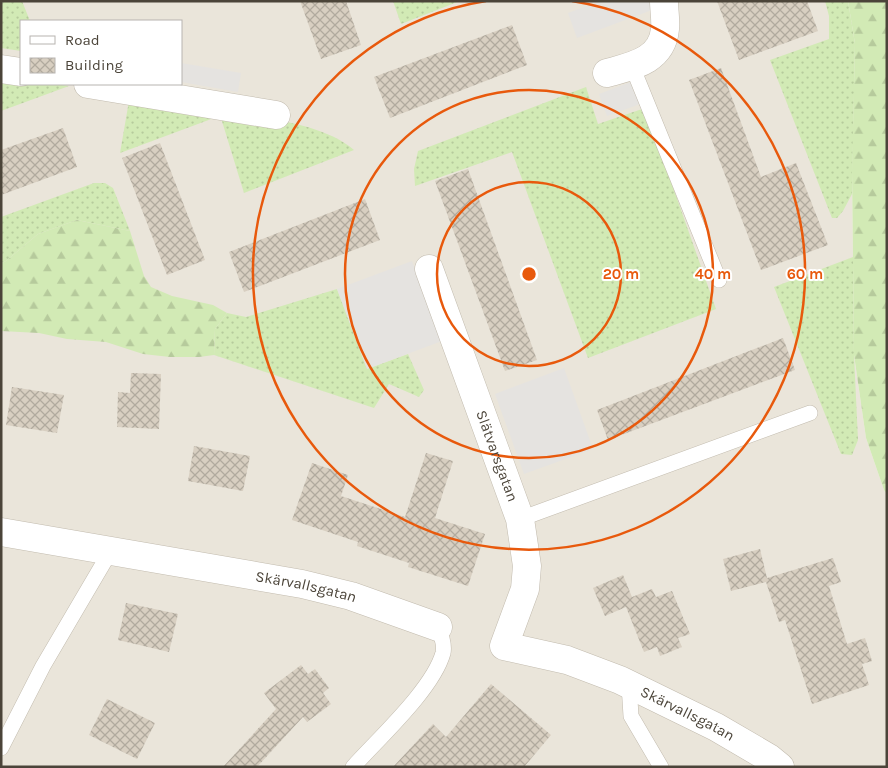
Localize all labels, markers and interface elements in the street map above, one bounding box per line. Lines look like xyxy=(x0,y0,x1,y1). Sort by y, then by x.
legend xyxy=(20,20,182,85)
text: Road xyxy=(65,31,100,49)
text: Building xyxy=(65,56,123,74)
centre of rings xyxy=(520,265,538,283)
text: 20 m xyxy=(603,265,639,283)
text: 40 m xyxy=(695,265,731,283)
text: 60 m xyxy=(787,265,823,283)
street label: Slätvarsgatan xyxy=(472,408,522,504)
street label: Skärvallsgatan xyxy=(254,567,359,606)
street label: Skärvallsgatan xyxy=(638,682,738,745)

